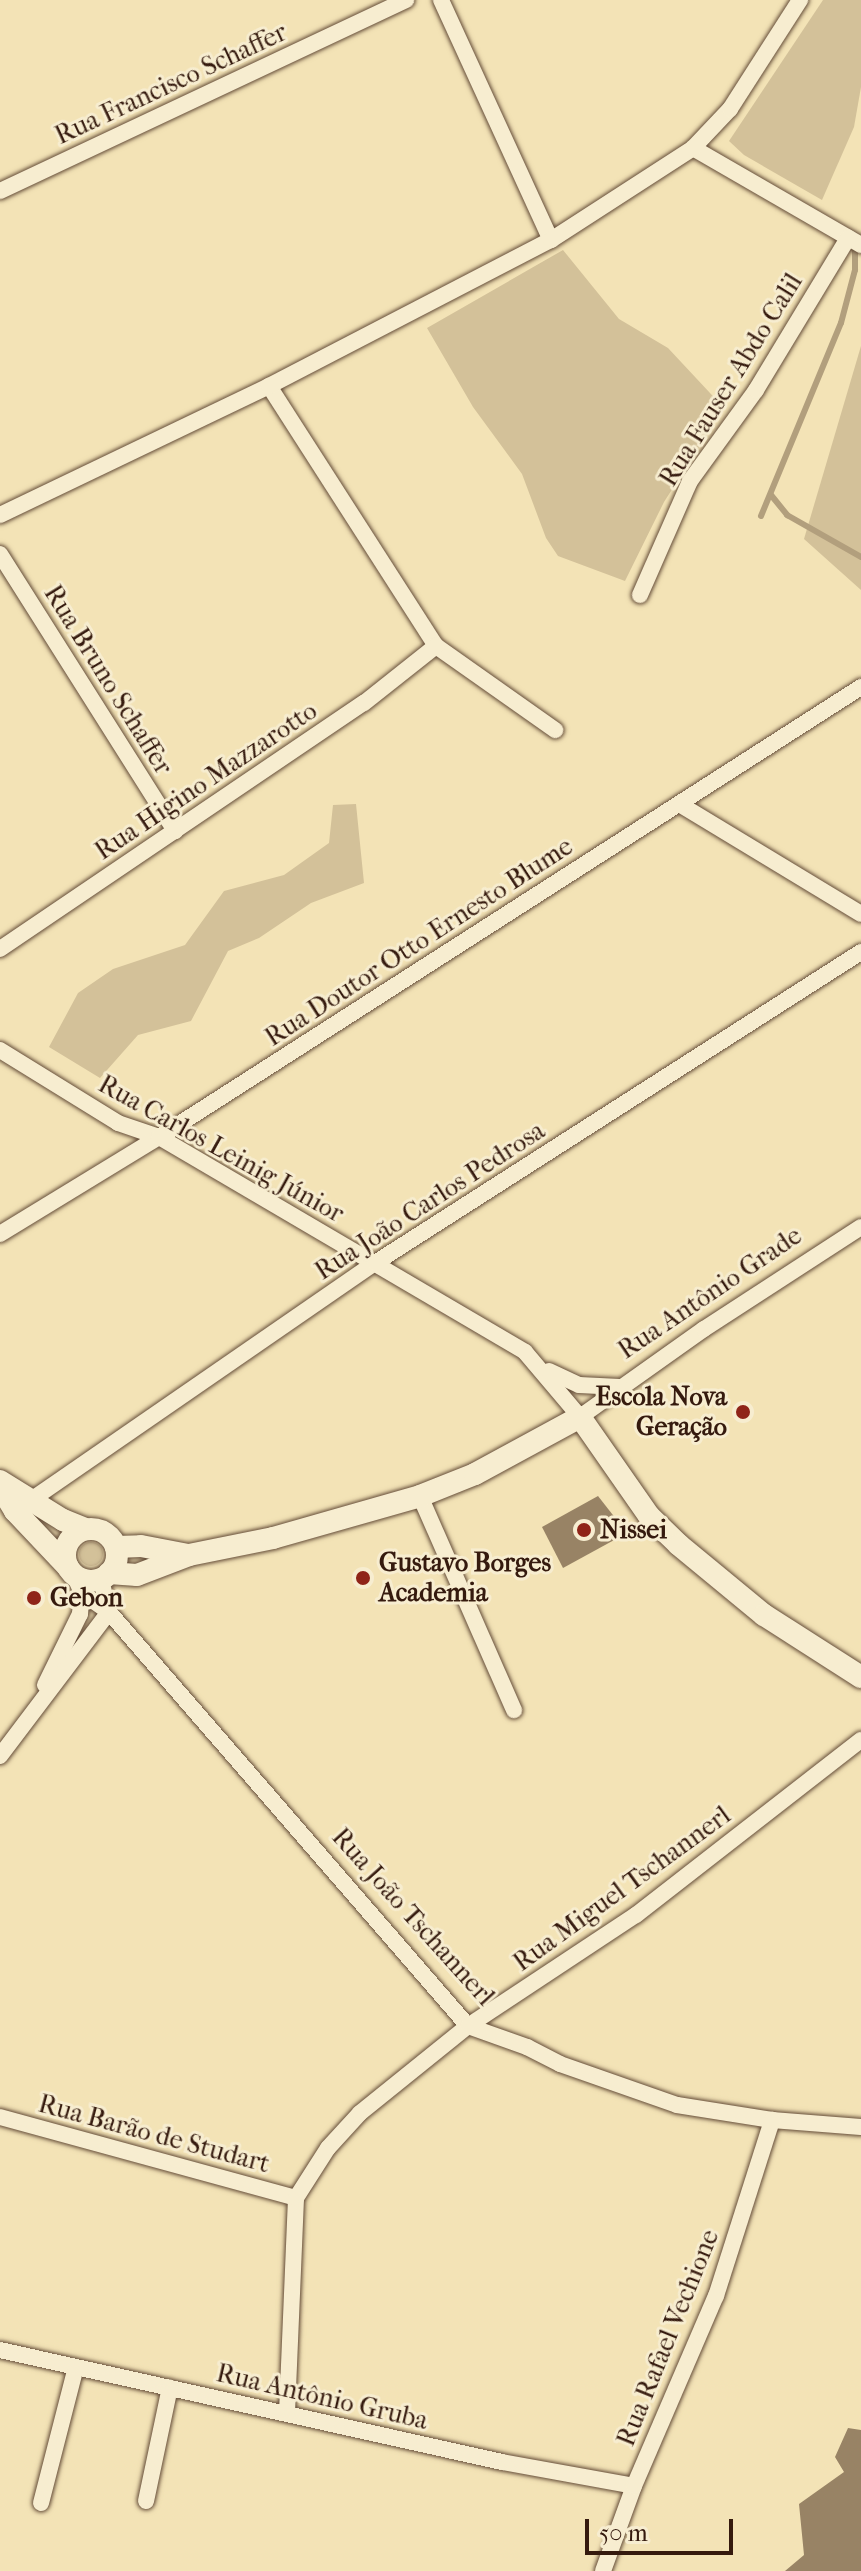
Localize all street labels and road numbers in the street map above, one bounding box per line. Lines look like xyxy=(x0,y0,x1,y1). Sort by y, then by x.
street label: Rua Francisco Schaffer xyxy=(50,17,292,151)
street label: Rua Fauser Abdo Calil xyxy=(653,268,809,492)
street label: Rua Bruno Schaffer xyxy=(37,579,179,781)
street label: Rua Higino Mazzarotto xyxy=(89,695,323,867)
street label: Rua Doutor Otto Ernesto Blume xyxy=(259,831,579,1053)
street label: Rua Carlos Leinig Júnior xyxy=(93,1069,349,1229)
street label: Rua João Carlos Pedrosa xyxy=(309,1115,551,1287)
street label: Rua Antônio Grade xyxy=(612,1220,808,1366)
street label: Rua Miguel Tschannerl xyxy=(507,1800,737,1978)
street label: Rua João Tschannerl xyxy=(325,1822,501,2012)
street label: Rua Barão de Studart xyxy=(35,2088,273,2180)
street label: Rua Rafael Vechione xyxy=(610,2225,726,2451)
street label: Rua Antônio Gruba xyxy=(213,2358,431,2436)

